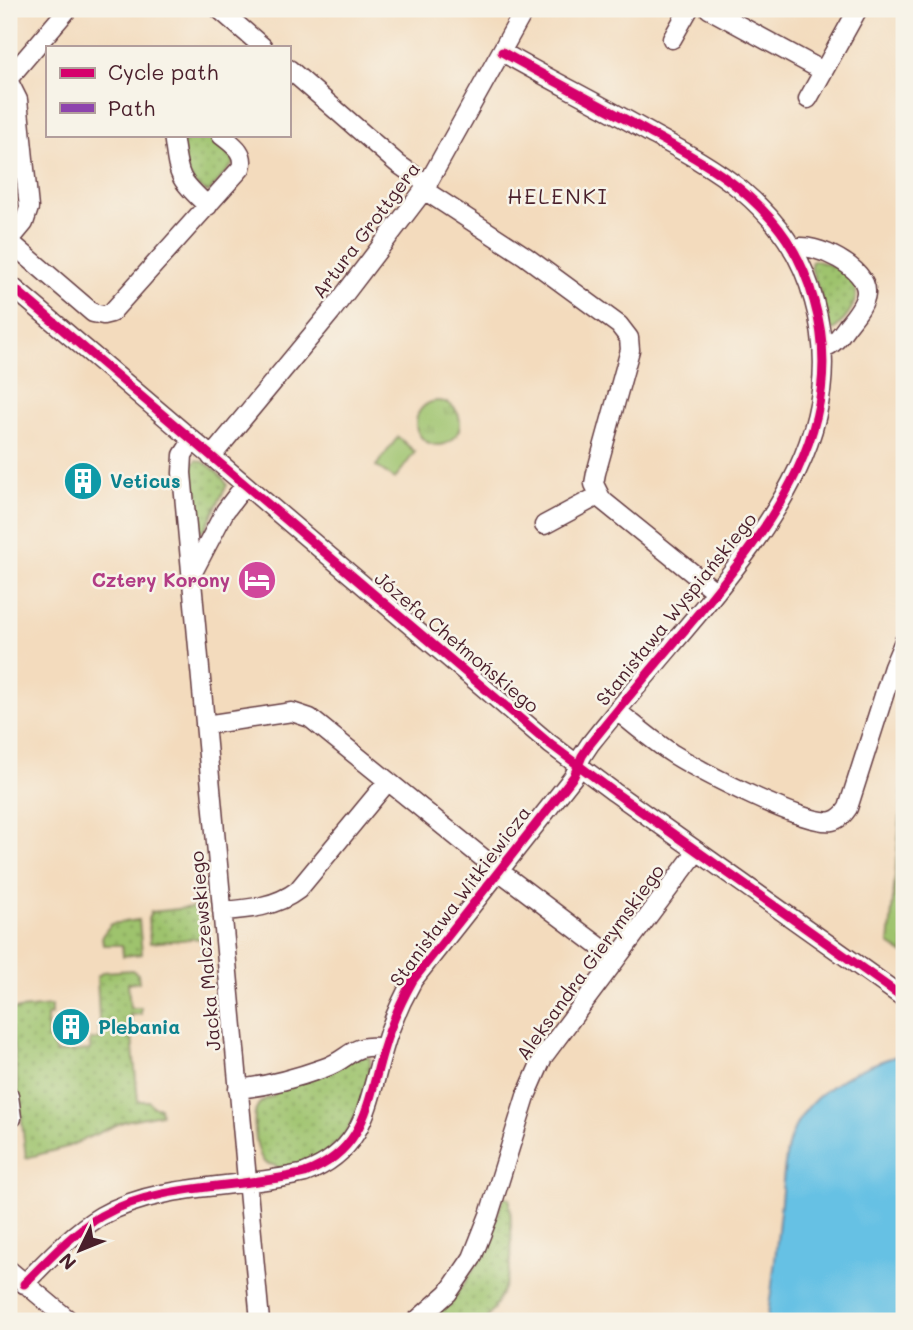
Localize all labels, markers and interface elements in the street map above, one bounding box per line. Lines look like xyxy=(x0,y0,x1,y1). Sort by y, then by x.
legend xyxy=(46,46,290,136)
text: Cycle path xyxy=(108,58,218,85)
text: Path xyxy=(108,94,155,121)
street label: Artura Grottgera xyxy=(306,156,425,303)
district label: HELENKI xyxy=(507,182,609,209)
building icon: Veticus xyxy=(62,460,104,502)
place label: Veticus xyxy=(110,468,181,493)
street label: Stanisława Wyspiańskiego xyxy=(590,507,761,711)
hotel icon: Cztery Korony xyxy=(236,559,278,601)
street label: Józefa Chełmońskiego xyxy=(370,565,545,718)
place label: Cztery Korony xyxy=(92,567,230,592)
street label: Stanisława Witkiewicza xyxy=(384,801,536,991)
street label: Jacka Malczewskiego xyxy=(183,850,226,1052)
street label: Aleksandra Gierymskiego xyxy=(510,859,669,1065)
building icon: Plebania xyxy=(50,1006,92,1048)
place label: Plebania xyxy=(98,1014,180,1039)
north arrow xyxy=(46,1214,116,1284)
text: N xyxy=(53,1248,81,1276)

